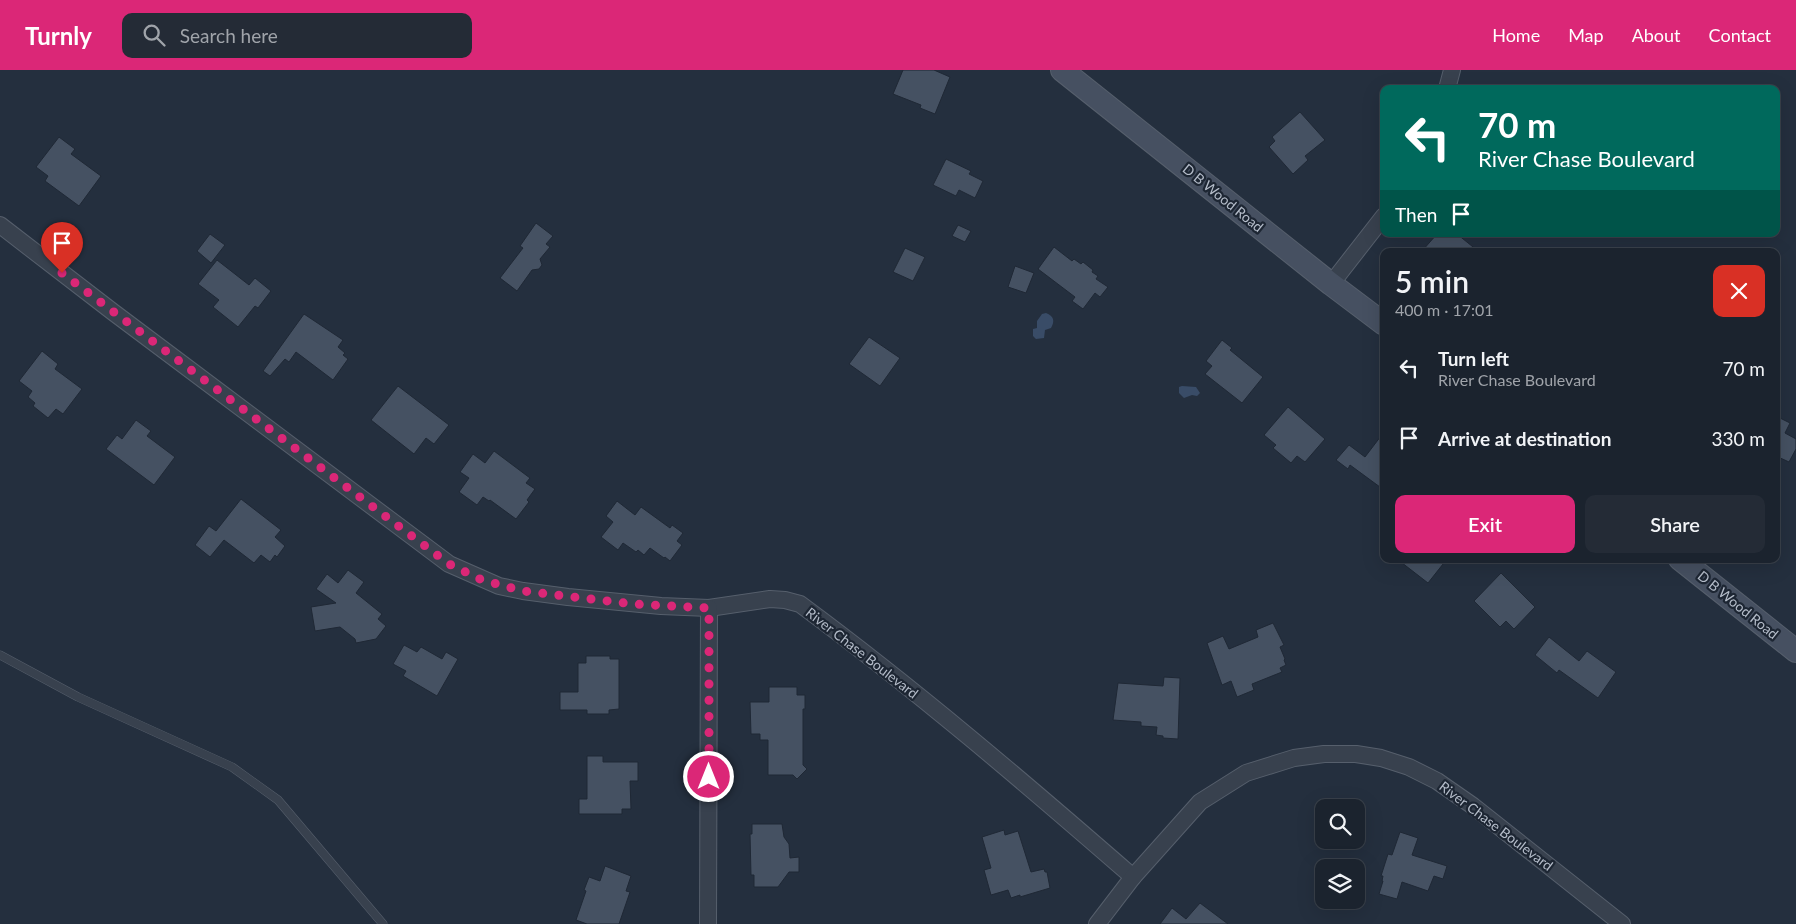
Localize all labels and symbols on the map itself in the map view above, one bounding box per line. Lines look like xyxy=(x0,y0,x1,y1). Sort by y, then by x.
street label: D B Wood Road xyxy=(1180,160,1267,235)
pin xyxy=(41,222,83,273)
street label: D B Wood Road xyxy=(1695,567,1782,642)
street label: River Chase Boulevard xyxy=(803,603,922,702)
position arrow xyxy=(682,750,734,802)
street label: River Chase Boulevard xyxy=(1436,777,1556,874)

